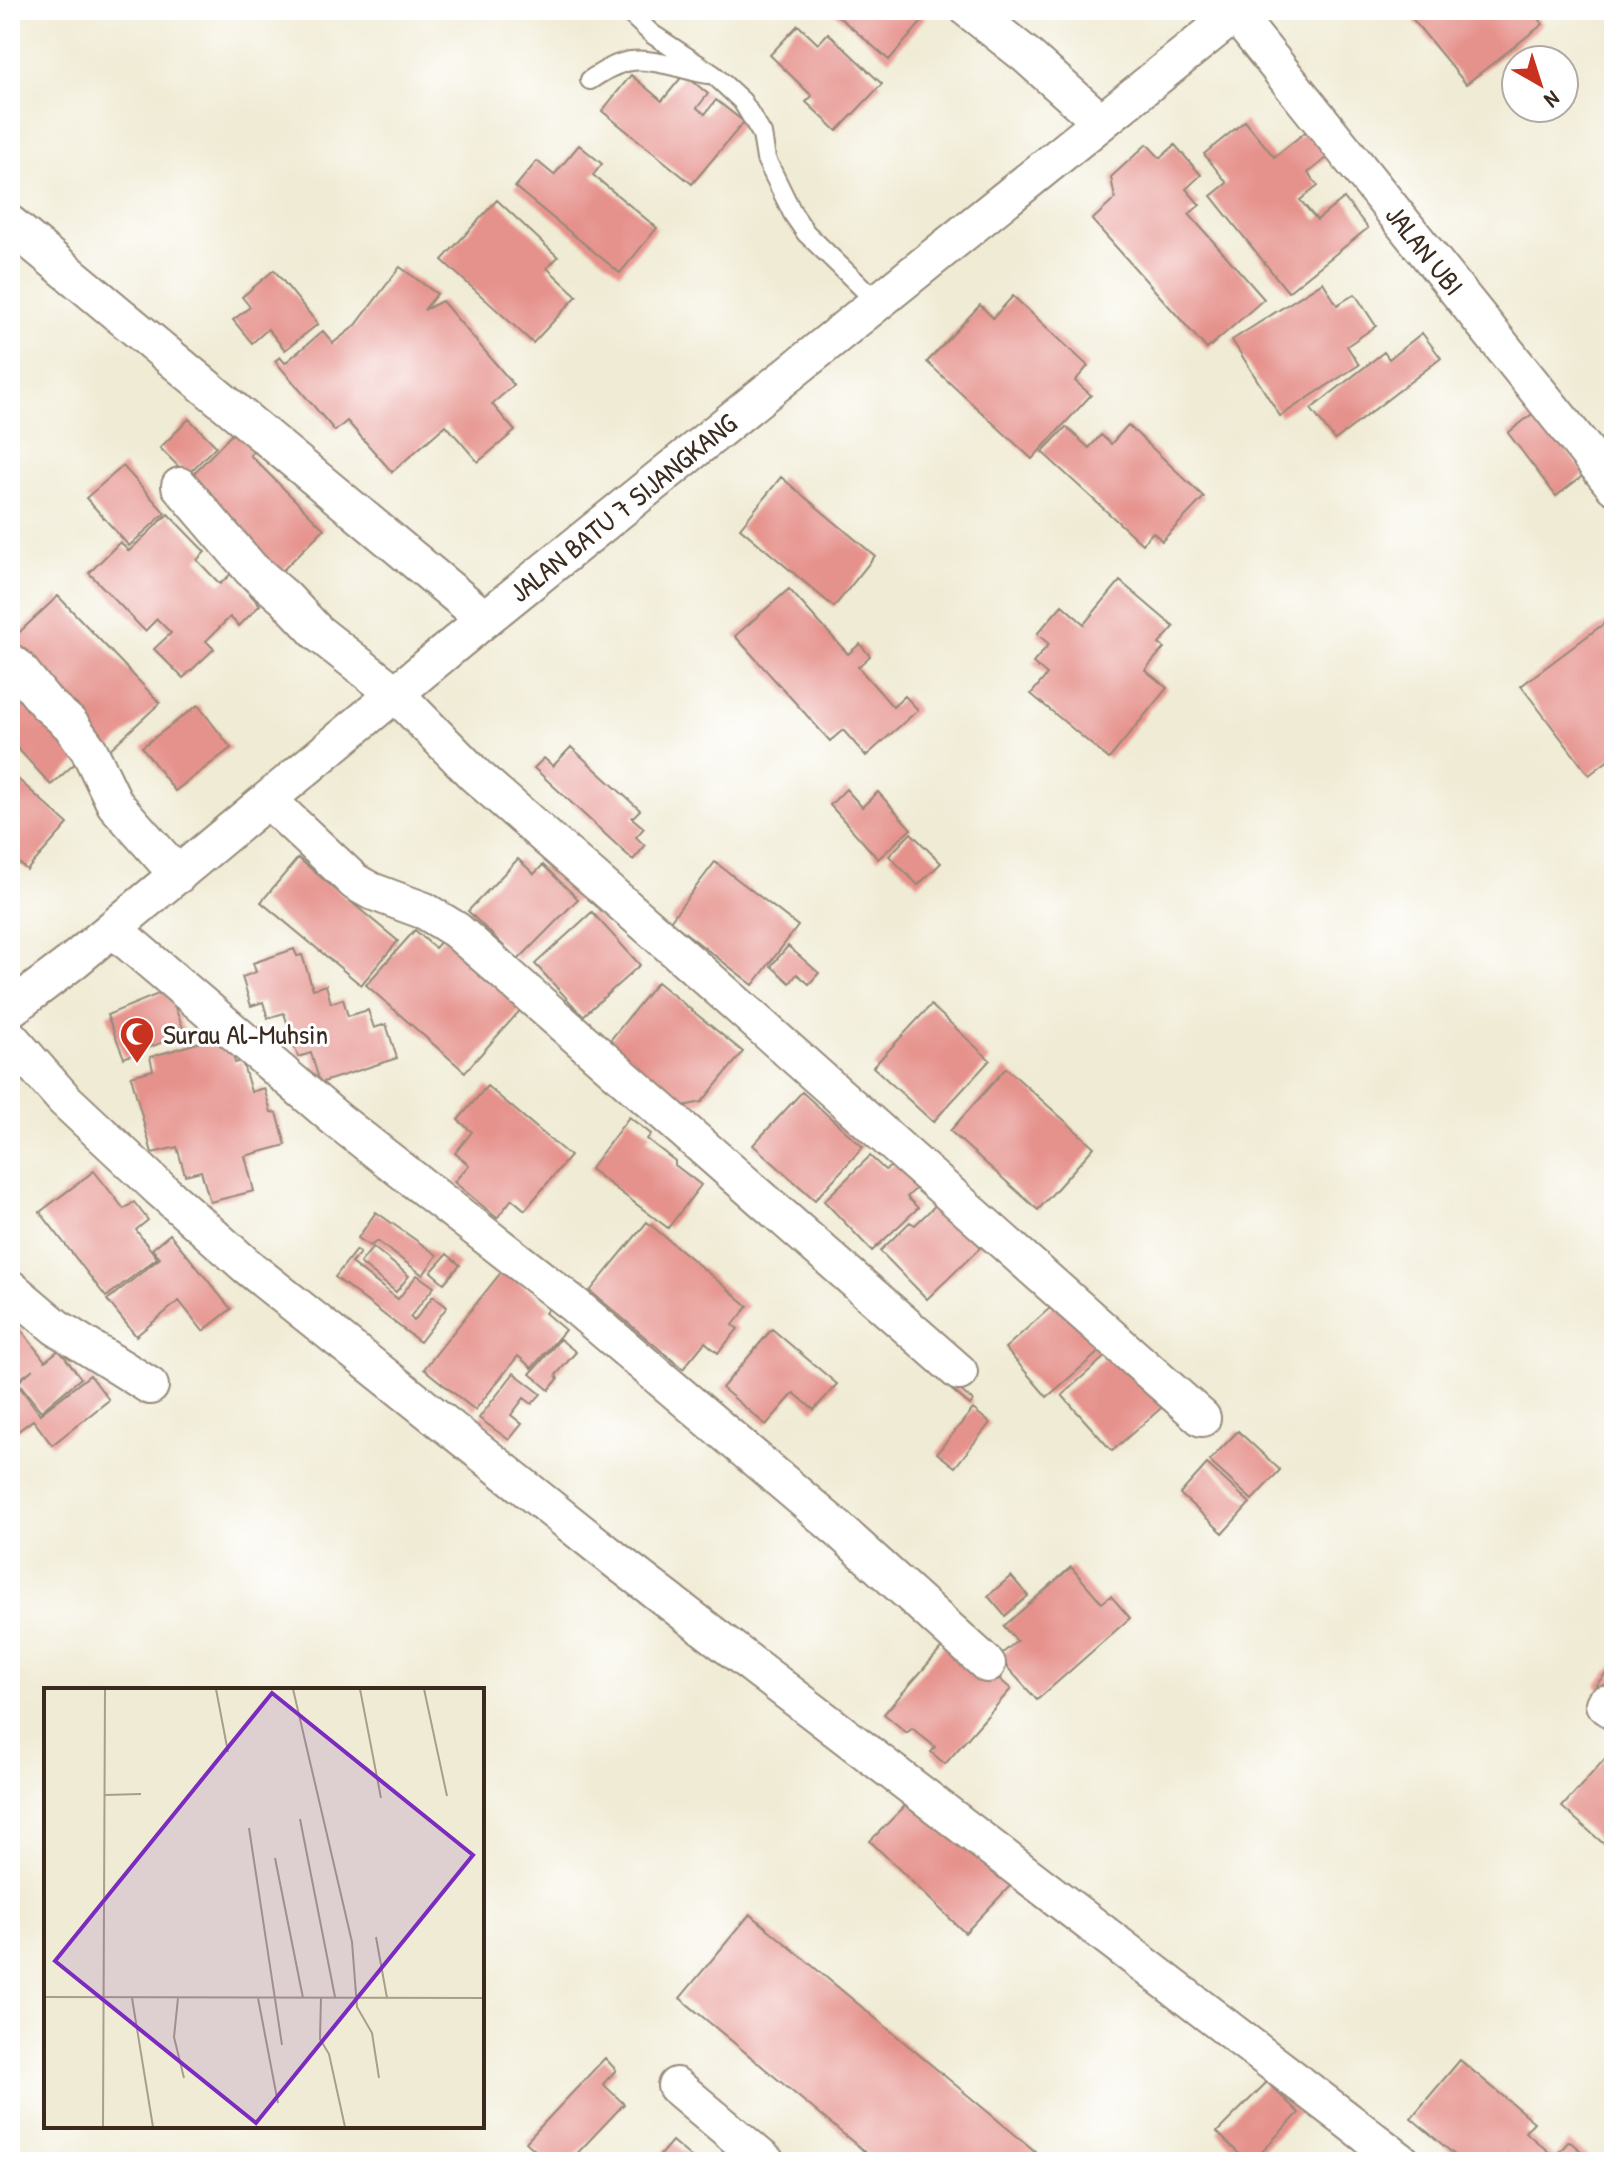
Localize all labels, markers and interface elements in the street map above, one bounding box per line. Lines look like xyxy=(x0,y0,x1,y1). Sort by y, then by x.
north arrow xyxy=(1500,44,1580,124)
text: N xyxy=(1538,84,1567,115)
street label: JALAN UBI xyxy=(1377,197,1473,303)
street label: JALAN BATU 7 SIJANGKANG xyxy=(502,404,745,611)
mosque icon: Surau Al-Muhsin xyxy=(118,1015,156,1065)
place label: Surau Al-Muhsin xyxy=(163,1015,328,1053)
inset map xyxy=(44,1688,484,2128)

